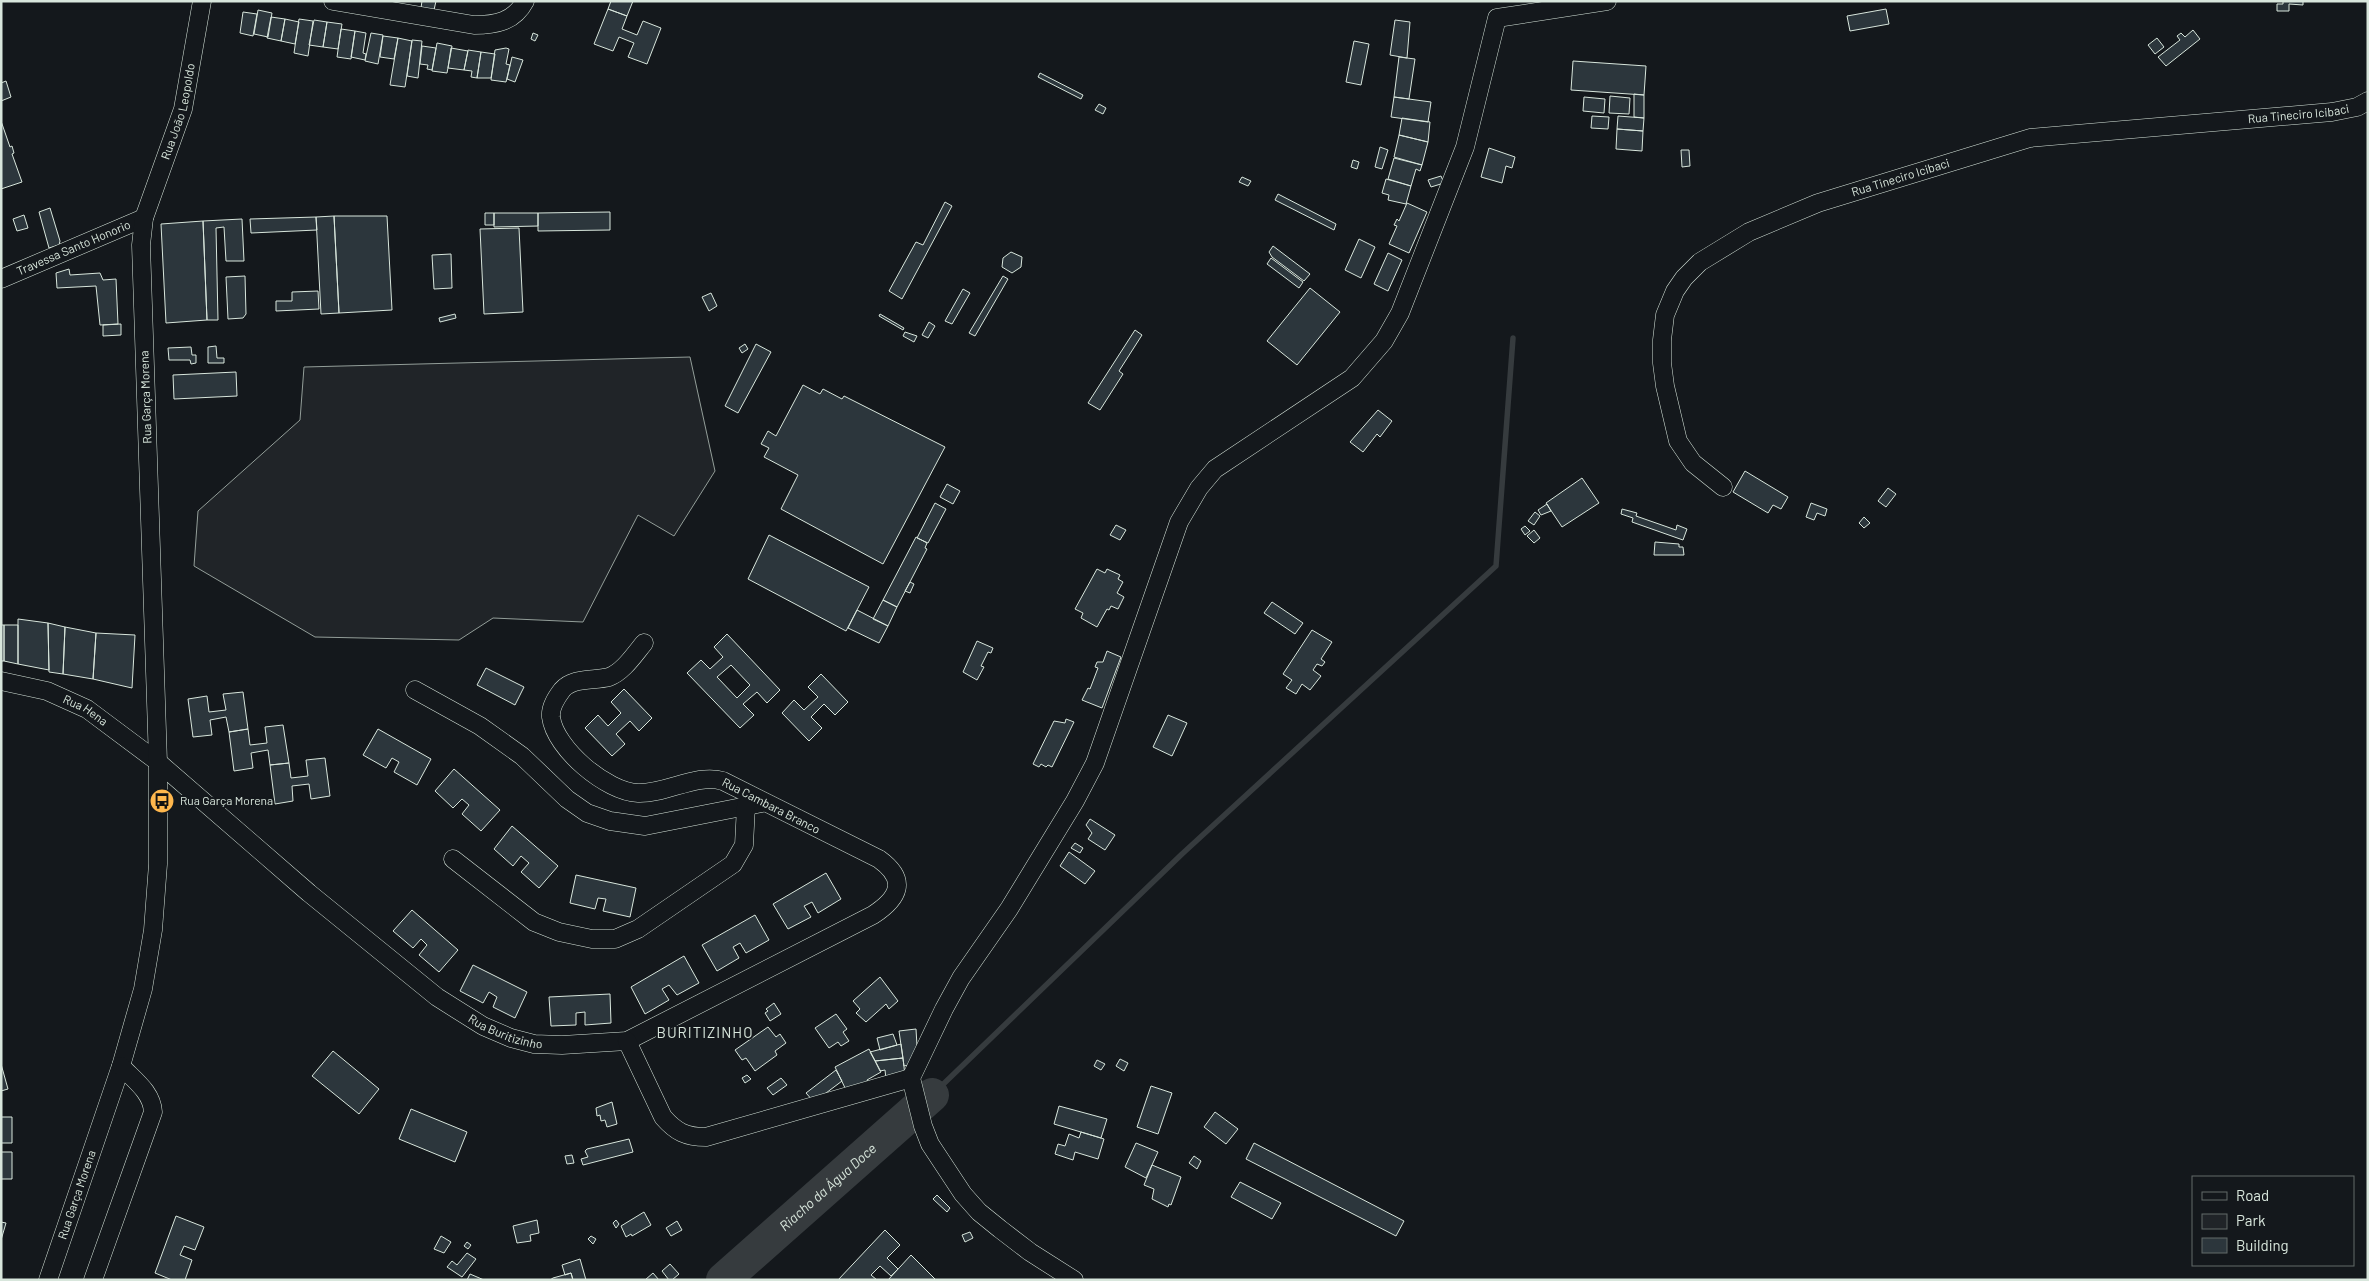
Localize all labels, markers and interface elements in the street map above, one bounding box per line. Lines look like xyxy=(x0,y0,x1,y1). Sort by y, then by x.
street label: Rua João Leopoldo xyxy=(158,62,197,161)
street label: Rua Tineciro Icibaci xyxy=(2247,101,2350,125)
street label: Rua Tineciro Icibaci xyxy=(1849,155,1951,198)
street label: Travessa Santo Honorio xyxy=(14,217,132,278)
street label: Rua Garça Morena xyxy=(136,350,154,444)
street label: Rua Hena xyxy=(61,691,111,728)
street label: Rua Cambara Branco xyxy=(720,774,823,836)
bus stop icon: Rua Garça Morena xyxy=(149,788,175,814)
place label: Rua Garça Morena xyxy=(180,793,273,807)
street label: Rua Buritizinho xyxy=(466,1011,543,1050)
district label: BURITIZINHO xyxy=(656,1023,754,1041)
water label: Riacho da Água Doce xyxy=(775,1139,880,1234)
street label: Rua Garça Morena xyxy=(54,1148,98,1241)
legend xyxy=(2192,1176,2354,1266)
text: Road xyxy=(2236,1186,2269,1204)
text: Park xyxy=(2236,1211,2266,1229)
text: Building xyxy=(2236,1236,2289,1254)

